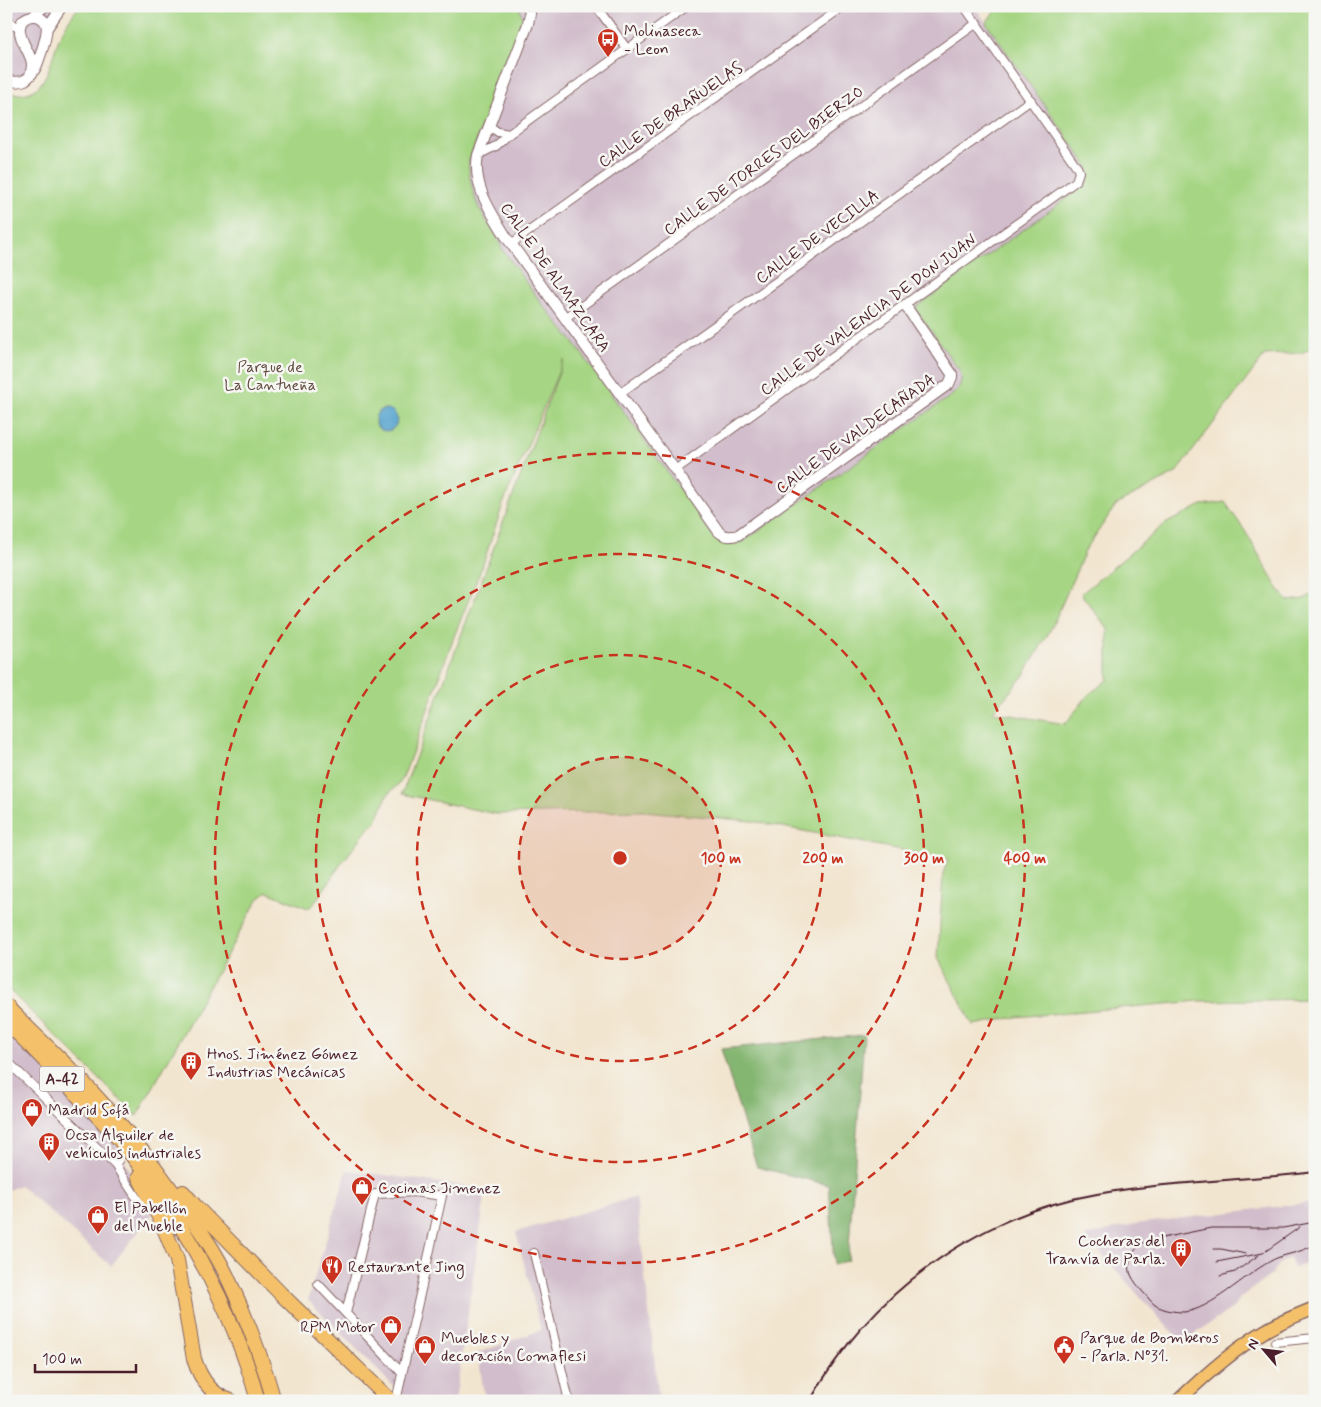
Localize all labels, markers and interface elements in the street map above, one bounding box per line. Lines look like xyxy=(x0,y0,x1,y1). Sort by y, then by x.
place label: Molinaseca - Leon xyxy=(624,21,701,60)
bus stop icon: Molinaseca - Leon xyxy=(596,27,620,58)
street label: CALLE DE BRAÑUELAS xyxy=(595,57,747,173)
street label: CALLE DE TORRES DEL BIERZO xyxy=(660,82,868,241)
street label: CALLE DE VECILLA xyxy=(752,185,884,289)
street label: CALLE DE ALMAZCARA xyxy=(495,199,614,357)
street label: CALLE DE VALENCIA DE DON JUAN xyxy=(756,230,981,401)
park label: Parque de La Cantueña xyxy=(224,357,316,396)
street label: CALLE DE VALDECAÑADA xyxy=(772,369,940,499)
centre of rings xyxy=(611,849,629,867)
text: 100 m xyxy=(701,849,741,869)
text: 200 m xyxy=(803,849,844,869)
text: 300 m xyxy=(904,849,944,869)
text: 400 m xyxy=(1004,849,1046,869)
place label: Hnos. Jiménez Gómez Industrias Mecánicas xyxy=(207,1044,358,1083)
building icon: Hnos. Jiménez Gómez Industrias Mecánicas xyxy=(179,1050,203,1081)
road number: A-42 xyxy=(40,1066,84,1092)
shop icon: Madrid Sofá xyxy=(20,1097,44,1128)
place label: Madrid Sofá xyxy=(48,1100,129,1121)
place label: Ocsa Alquiler de vehículos industriales xyxy=(65,1125,201,1164)
building icon: Ocsa Alquiler de vehículos industriales xyxy=(37,1131,61,1162)
shop icon: Cocinas Jimenez xyxy=(350,1175,374,1206)
place label: Cocinas Jimenez xyxy=(378,1178,501,1199)
place label: El Pabellón del Mueble xyxy=(114,1198,187,1237)
shop icon: El Pabellón del Mueble xyxy=(86,1204,110,1235)
place label: Cocheras del Tranvía de Parla. xyxy=(1045,1231,1165,1270)
building icon: Cocheras del Tranvía de Parla. xyxy=(1169,1237,1193,1268)
restaurant icon: Restaurante Jing xyxy=(320,1254,344,1285)
place label: Restaurante Jing xyxy=(348,1257,464,1279)
shop icon: RPM Motor xyxy=(379,1314,403,1345)
place label: RPM Motor xyxy=(300,1317,376,1338)
north arrow xyxy=(1238,1324,1288,1374)
place label: Muebles y decoración Comaflesi xyxy=(441,1328,586,1367)
place label: Parque de Bomberos - Parla. Nº31. xyxy=(1080,1328,1219,1367)
shop icon: Muebles y decoración Comaflesi xyxy=(413,1334,437,1365)
public building icon: Parque de Bomberos - Parla. Nº31. xyxy=(1052,1334,1076,1365)
text: N xyxy=(1243,1336,1264,1353)
scale bar xyxy=(35,1342,136,1374)
text: 100 m xyxy=(42,1350,82,1370)

